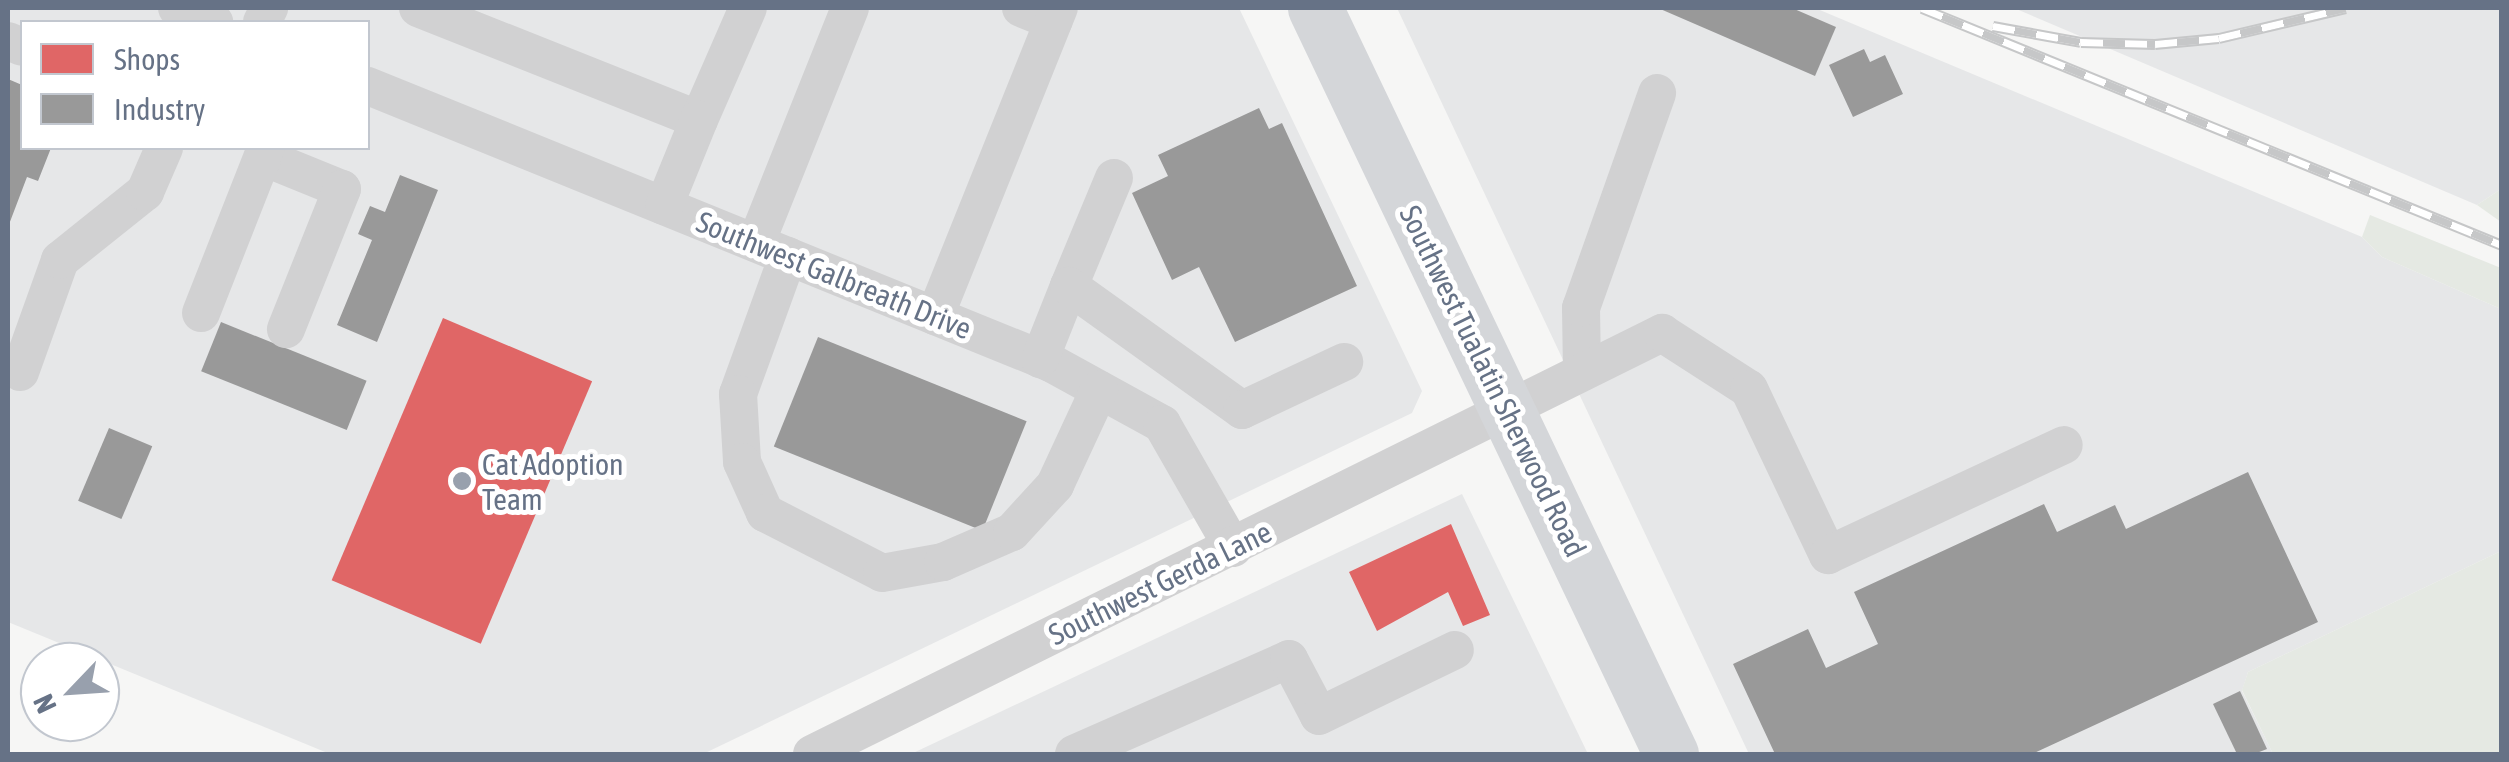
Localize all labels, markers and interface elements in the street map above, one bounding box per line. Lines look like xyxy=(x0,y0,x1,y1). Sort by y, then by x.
legend xyxy=(20,20,370,150)
text: Shops xyxy=(114,42,180,76)
text: Industry xyxy=(114,92,205,126)
street label: Southwest Tualatin Sherwood Road xyxy=(1392,200,1594,562)
street label: Southwest Galbreath Drive xyxy=(691,203,977,347)
place label: Cat Adoption Team xyxy=(482,446,624,516)
marker: Cat Adoption Team xyxy=(451,470,473,492)
street label: Southwest Gerda Lane xyxy=(1043,513,1277,653)
north arrow xyxy=(20,642,120,742)
text: N xyxy=(27,690,63,718)

